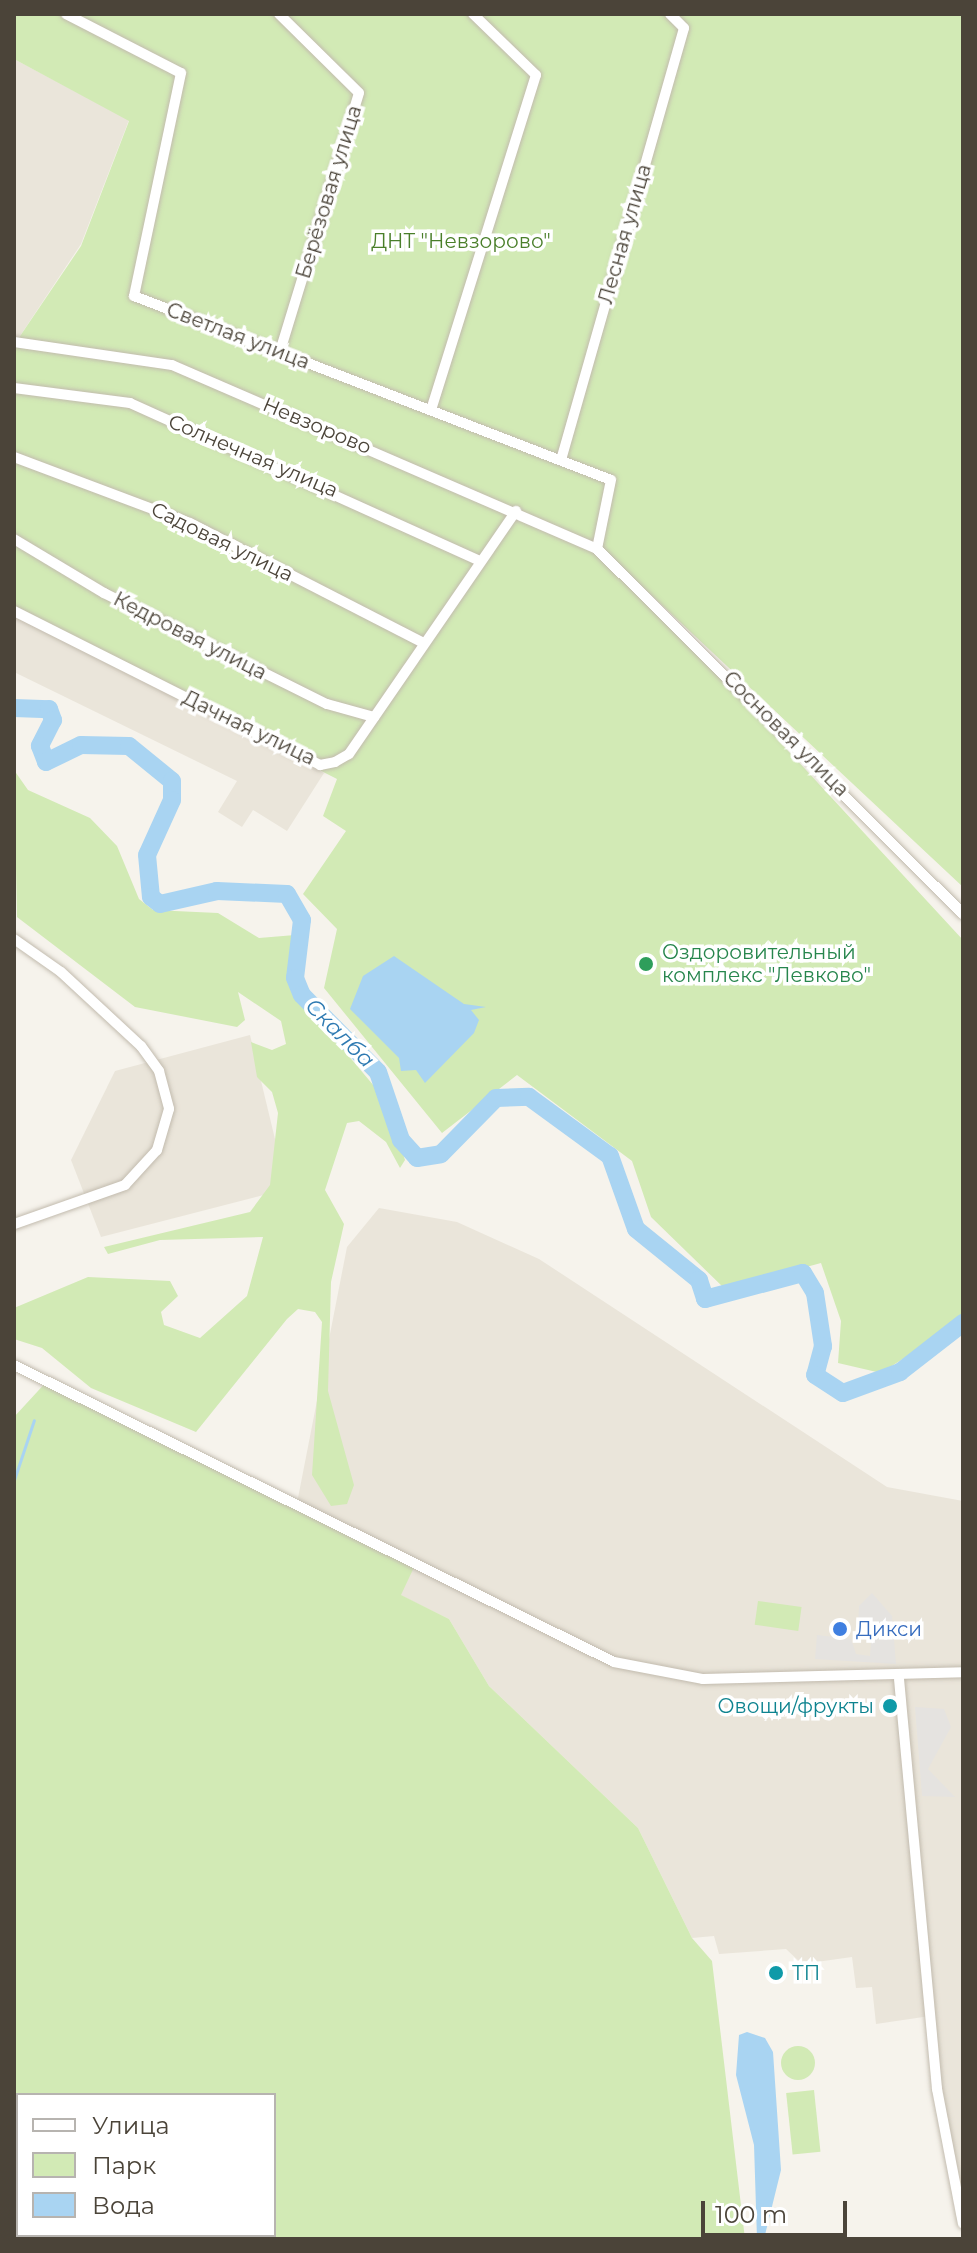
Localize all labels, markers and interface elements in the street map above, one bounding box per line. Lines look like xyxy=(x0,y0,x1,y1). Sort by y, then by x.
street label: Берёзовая улица xyxy=(291,102,367,282)
street label: Лесная улица xyxy=(594,161,656,307)
park label: ДНТ "Невзорово" xyxy=(371,229,551,253)
street label: Светлая улица xyxy=(163,298,313,374)
street label: Невзорово xyxy=(259,392,375,460)
street label: Солнечная улица xyxy=(165,409,341,503)
street label: Садовая улица xyxy=(147,497,297,587)
street label: Кедровая улица xyxy=(109,587,271,685)
street label: Сосновая улица xyxy=(718,666,854,802)
street label: Дачная улица xyxy=(179,686,319,770)
place label: Оздоровительный комплекс "Левково" xyxy=(662,940,871,987)
marker: Оздоровительный комплекс "Левково" xyxy=(637,955,655,973)
water label: Скалба xyxy=(300,993,380,1073)
place label: Дикси xyxy=(856,1617,922,1641)
marker: Дикси xyxy=(831,1620,849,1638)
place label: Овощи/фрукты xyxy=(718,1694,874,1718)
marker: Овощи/фрукты xyxy=(881,1697,899,1715)
place label: ТП xyxy=(792,1961,820,1985)
marker: ТП xyxy=(767,1964,785,1982)
legend xyxy=(16,2093,276,2237)
text: Улица xyxy=(92,2111,170,2140)
text: Парк xyxy=(92,2151,156,2180)
scale bar xyxy=(705,2185,851,2235)
text: Вода xyxy=(92,2191,155,2220)
text: 100 m xyxy=(715,2200,787,2229)

